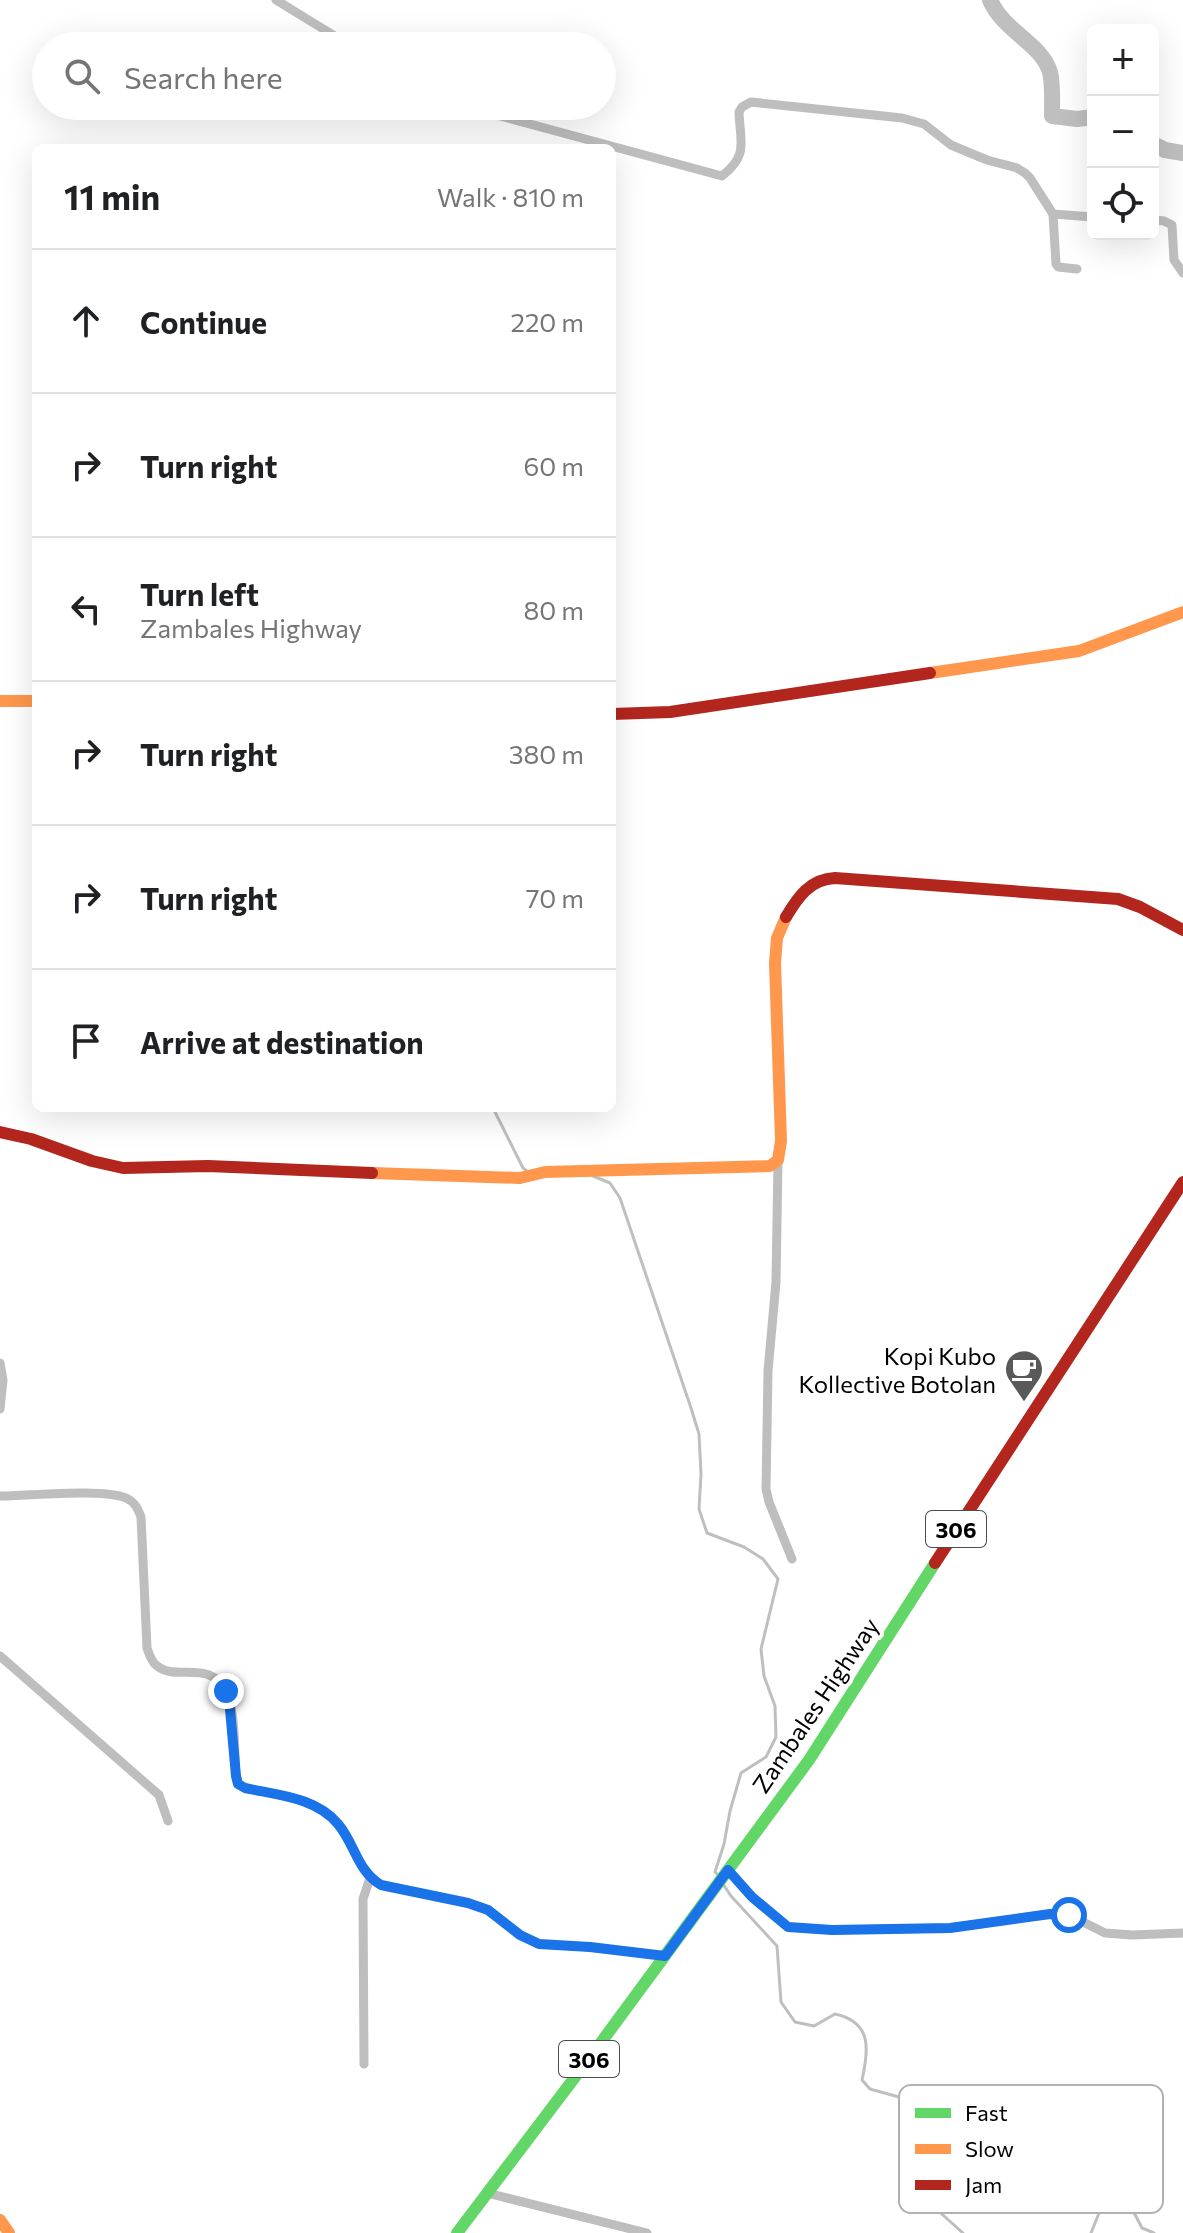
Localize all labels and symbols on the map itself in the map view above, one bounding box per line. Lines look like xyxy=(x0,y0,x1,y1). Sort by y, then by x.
place label: Kopi Kubo Kollective Botolan xyxy=(798,1341,996,1398)
cafe icon: Kopi Kubo Kollective Botolan xyxy=(1003,1348,1045,1403)
road number: 306 xyxy=(926,1511,986,1547)
street label: Zambales Highway xyxy=(746,1612,884,1798)
route end xyxy=(208,1673,244,1709)
route start xyxy=(1051,1897,1087,1933)
road number: 306 xyxy=(559,2041,619,2077)
legend xyxy=(899,2085,1163,2213)
text: Fast xyxy=(965,2099,1008,2126)
text: Slow xyxy=(965,2135,1014,2162)
text: Jam xyxy=(965,2171,1002,2198)

